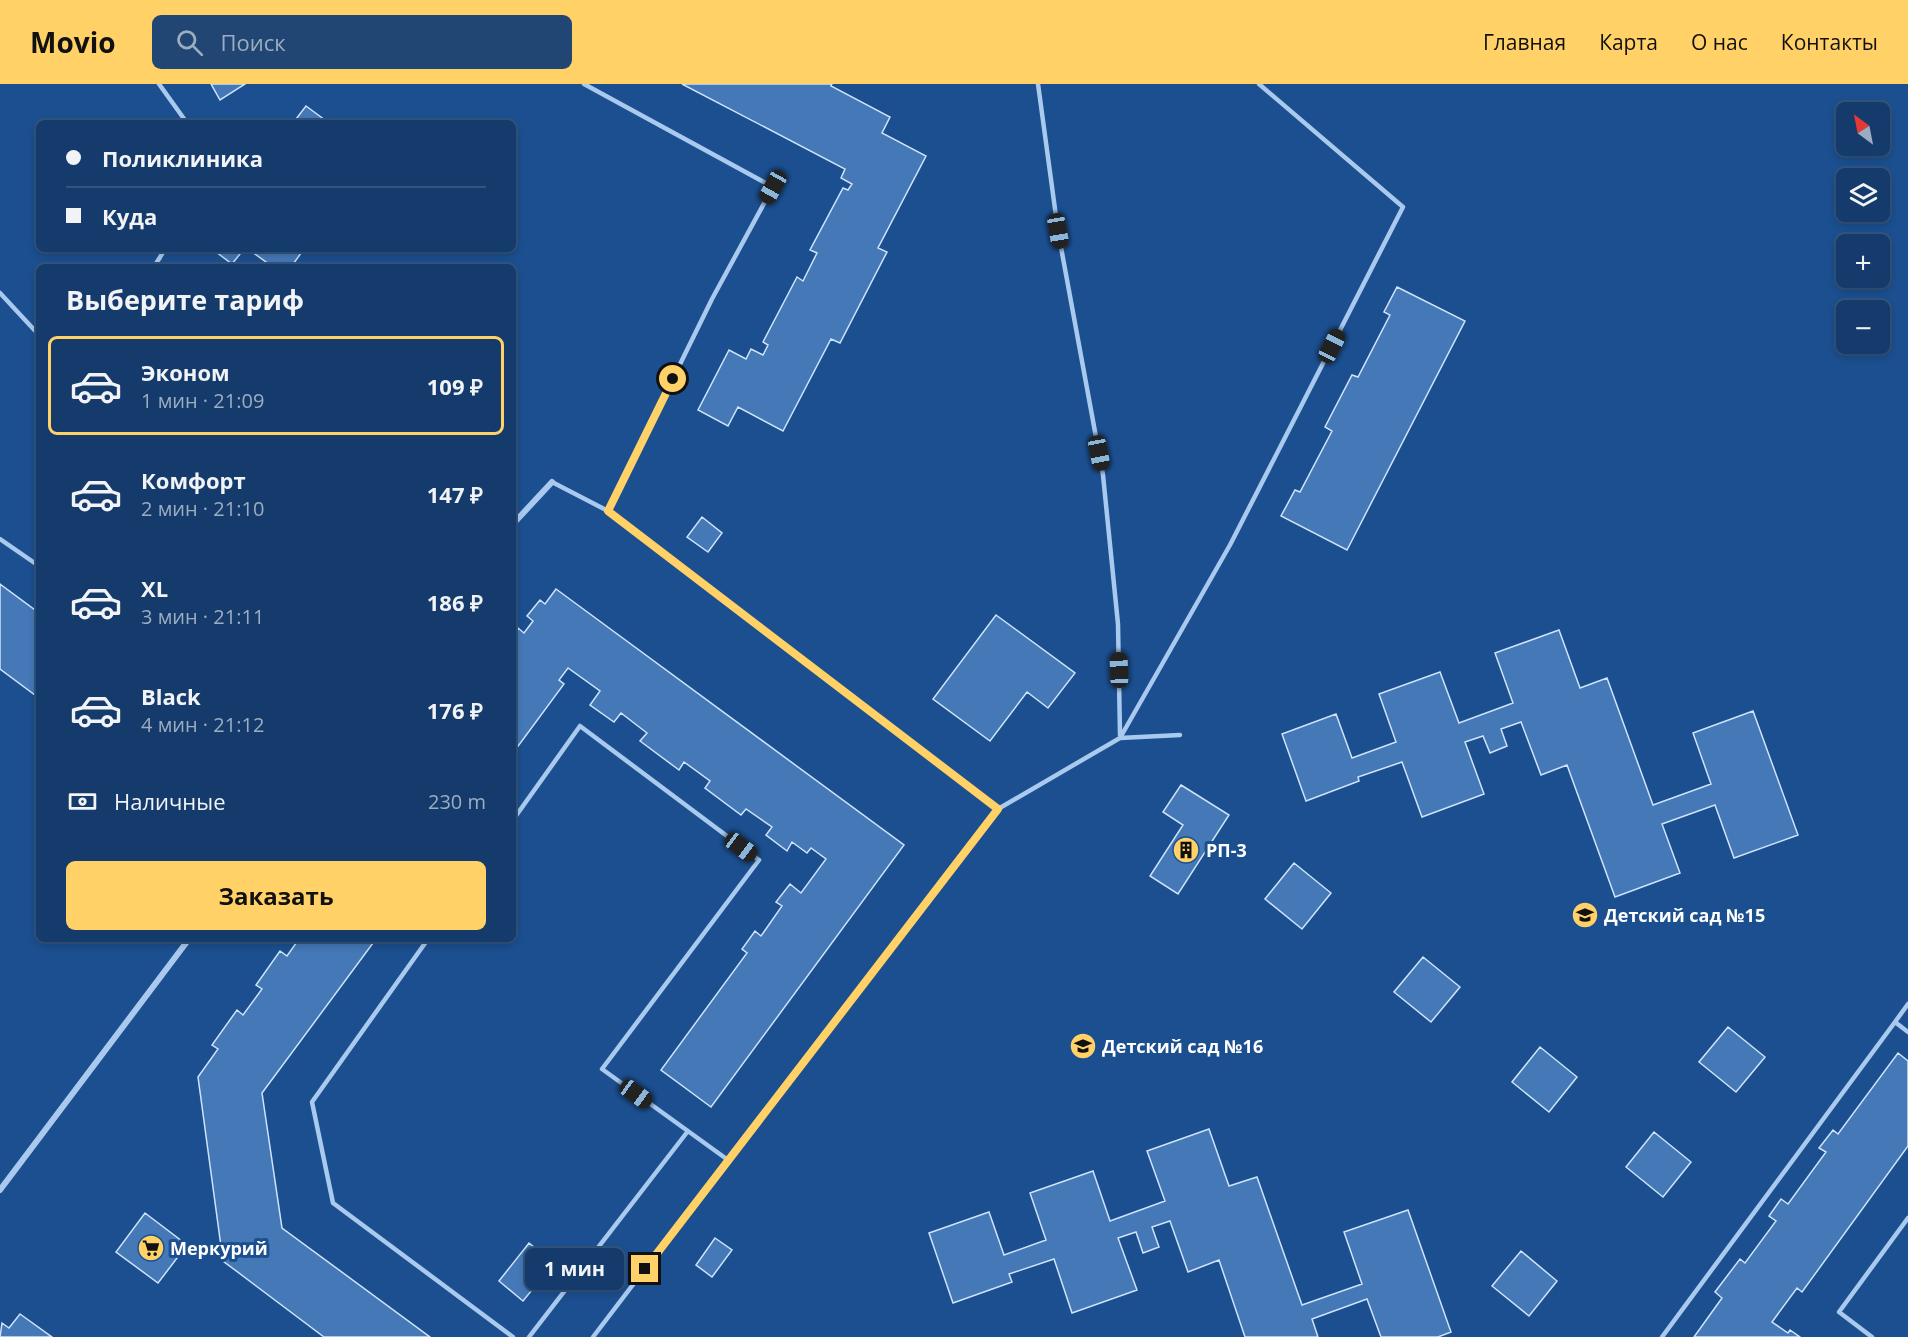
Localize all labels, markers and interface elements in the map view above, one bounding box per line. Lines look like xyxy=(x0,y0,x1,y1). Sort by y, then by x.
search box xyxy=(152,15,572,69)
text: Movio xyxy=(30,23,116,61)
icon: search xyxy=(173,26,206,59)
text: Поиск xyxy=(221,27,286,57)
text: Главная xyxy=(1483,28,1566,56)
text: Карта xyxy=(1599,28,1658,56)
text: О нас xyxy=(1691,28,1748,56)
text: Контакты xyxy=(1781,28,1878,56)
north arrow xyxy=(1836,102,1890,156)
map controls xyxy=(1836,102,1890,354)
text: Поликлиника xyxy=(102,143,263,173)
car xyxy=(756,167,790,207)
button: layers xyxy=(1836,168,1890,222)
text: Куда xyxy=(102,201,157,231)
car xyxy=(1046,212,1070,250)
button: + xyxy=(1836,234,1890,288)
text: Выберите тариф xyxy=(66,281,304,318)
button: − xyxy=(1836,300,1890,354)
car xyxy=(1316,326,1348,366)
text: Эконом xyxy=(141,357,230,387)
icon: car xyxy=(69,359,123,413)
route start xyxy=(659,365,686,392)
text: 109 ₽ xyxy=(427,371,483,401)
text: 1 мин · 21:09 xyxy=(141,387,264,414)
car xyxy=(1087,434,1111,472)
text: Комфорт xyxy=(141,465,246,495)
icon: car xyxy=(69,467,123,521)
text: 147 ₽ xyxy=(427,479,483,509)
text: 2 мин · 21:10 xyxy=(141,495,264,522)
text: XL xyxy=(141,573,168,603)
icon: car xyxy=(69,575,123,629)
text: 186 ₽ xyxy=(427,587,483,617)
text: 3 мин · 21:11 xyxy=(141,603,264,630)
car xyxy=(1109,652,1129,688)
text: Black xyxy=(141,681,201,711)
icon: car xyxy=(69,683,123,737)
text: 176 ₽ xyxy=(427,695,483,725)
text: 4 мин · 21:12 xyxy=(141,711,264,738)
icon: cash xyxy=(66,785,99,818)
text: Наличные xyxy=(114,786,226,816)
text: 230 m xyxy=(428,788,486,815)
car xyxy=(721,829,761,865)
building icon: РП-3 xyxy=(1171,835,1201,865)
place label: РП-3 xyxy=(1206,838,1247,862)
button: Заказать xyxy=(66,861,486,930)
school or university icon: Детский сад №15 xyxy=(1570,900,1600,930)
place label: Детский сад №15 xyxy=(1604,903,1765,927)
school or university icon: Детский сад №16 xyxy=(1068,1031,1098,1061)
place label: Детский сад №16 xyxy=(1102,1034,1263,1058)
car xyxy=(616,1076,656,1112)
supermarket icon: Меркурий xyxy=(136,1233,166,1263)
place label: Меркурий xyxy=(170,1236,268,1260)
callout: 1 мин xyxy=(525,1248,624,1290)
text: 1 мин xyxy=(544,1255,605,1282)
route end xyxy=(631,1255,658,1282)

